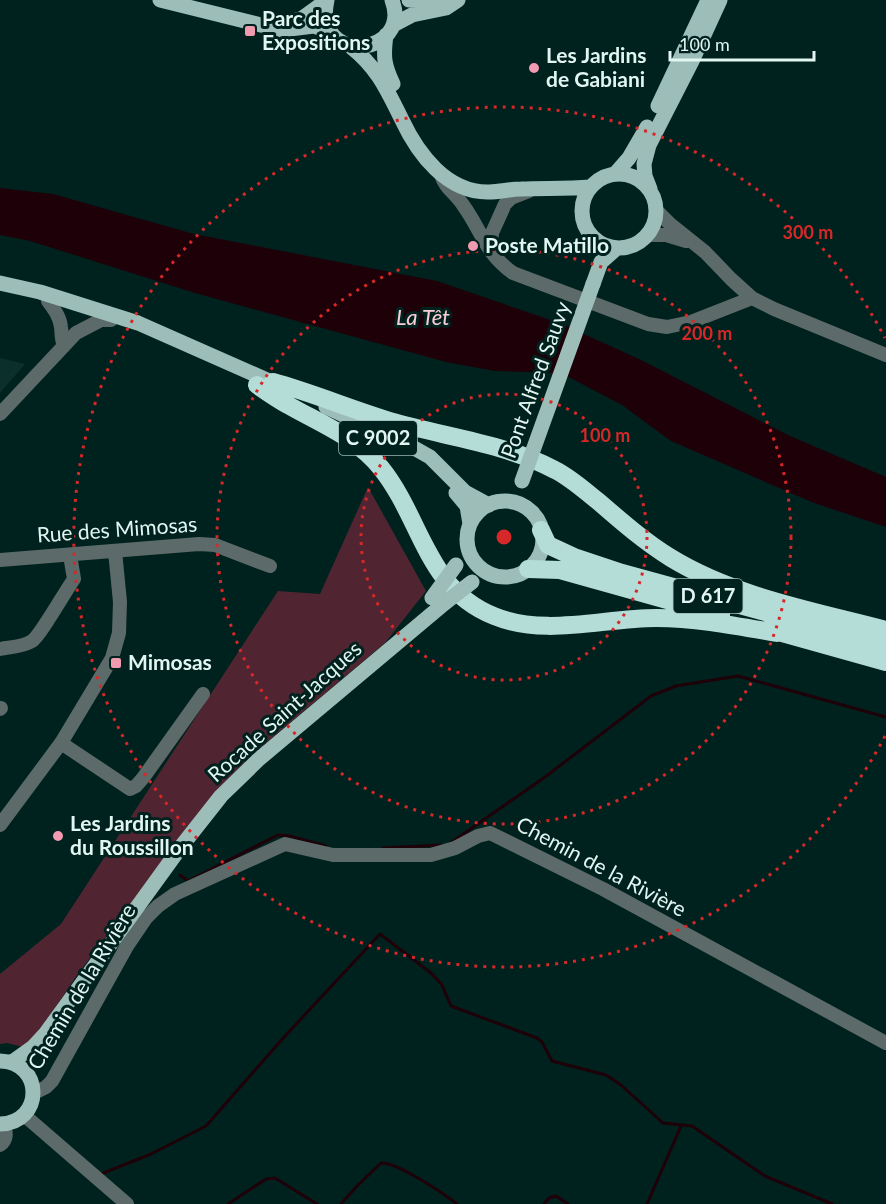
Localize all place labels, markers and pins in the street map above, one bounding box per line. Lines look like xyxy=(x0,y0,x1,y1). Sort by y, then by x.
place label: Parc des Expositions xyxy=(262,5,370,54)
marker: Parc des Expositions xyxy=(243,24,257,38)
place label: Les Jardins de Gabiani xyxy=(546,42,647,91)
marker: Les Jardins de Gabiani xyxy=(527,61,541,75)
place label: Poste Matillo xyxy=(485,232,609,257)
marker: Poste Matillo xyxy=(466,239,480,253)
centre of rings xyxy=(494,527,514,547)
place label: Mimosas xyxy=(128,649,212,674)
marker: Mimosas xyxy=(109,656,123,670)
place label: Les Jardins du Roussillon xyxy=(70,810,194,859)
marker: Les Jardins du Roussillon xyxy=(51,829,65,843)

